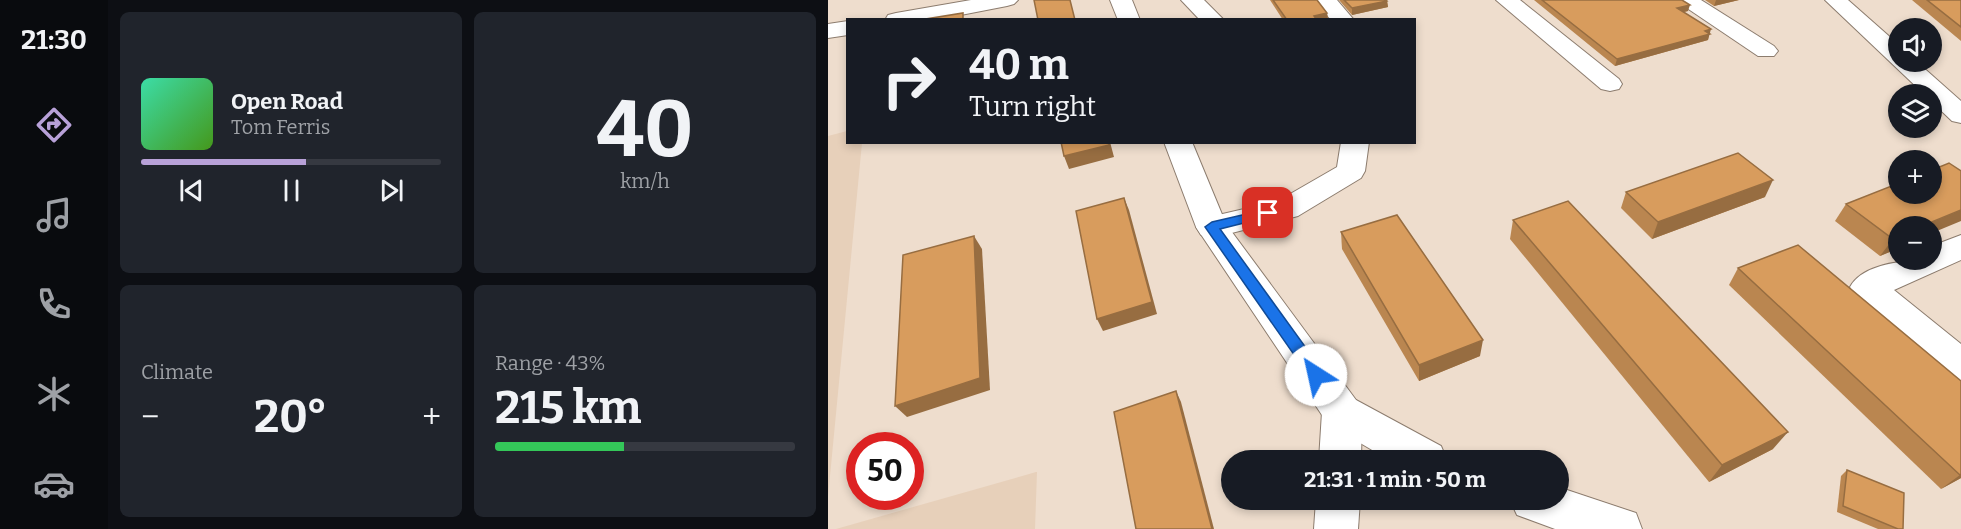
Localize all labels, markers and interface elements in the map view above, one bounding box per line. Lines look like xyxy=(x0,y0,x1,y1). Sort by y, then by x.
map controls xyxy=(1888,18,1942,270)
button: sound xyxy=(1888,18,1942,72)
text: 21:30 xyxy=(21,24,87,56)
text: 40 m xyxy=(969,40,1069,90)
icon: right xyxy=(870,42,948,120)
text: 40 xyxy=(596,83,694,177)
button: layers xyxy=(1888,84,1942,138)
text: Open Road xyxy=(231,88,343,115)
text: Turn right xyxy=(969,91,1096,123)
icon: directions xyxy=(33,104,75,146)
text: Tom Ferris xyxy=(231,115,330,139)
button: + xyxy=(1888,150,1942,204)
text: km/h xyxy=(620,169,670,193)
icon: previous xyxy=(175,174,208,207)
icon: pause xyxy=(275,174,308,207)
icon: next xyxy=(375,174,408,207)
pin xyxy=(1242,187,1293,238)
icon: music xyxy=(33,194,75,236)
icon: arrive xyxy=(1251,196,1284,229)
button: − xyxy=(1888,216,1942,270)
icon: phone xyxy=(33,283,75,325)
position arrow xyxy=(1284,343,1348,407)
text: Range · 43% xyxy=(495,351,606,375)
text: Climate xyxy=(141,360,213,384)
icon: climate xyxy=(33,373,75,415)
text: 215 km xyxy=(495,381,642,435)
text: 20° xyxy=(254,390,327,444)
text: − xyxy=(141,397,159,437)
text: + xyxy=(422,397,441,437)
speed limit sign: 50 xyxy=(846,432,924,510)
icon: car xyxy=(33,463,75,505)
text: 21:31 · 1 min · 50 m xyxy=(1304,466,1486,493)

